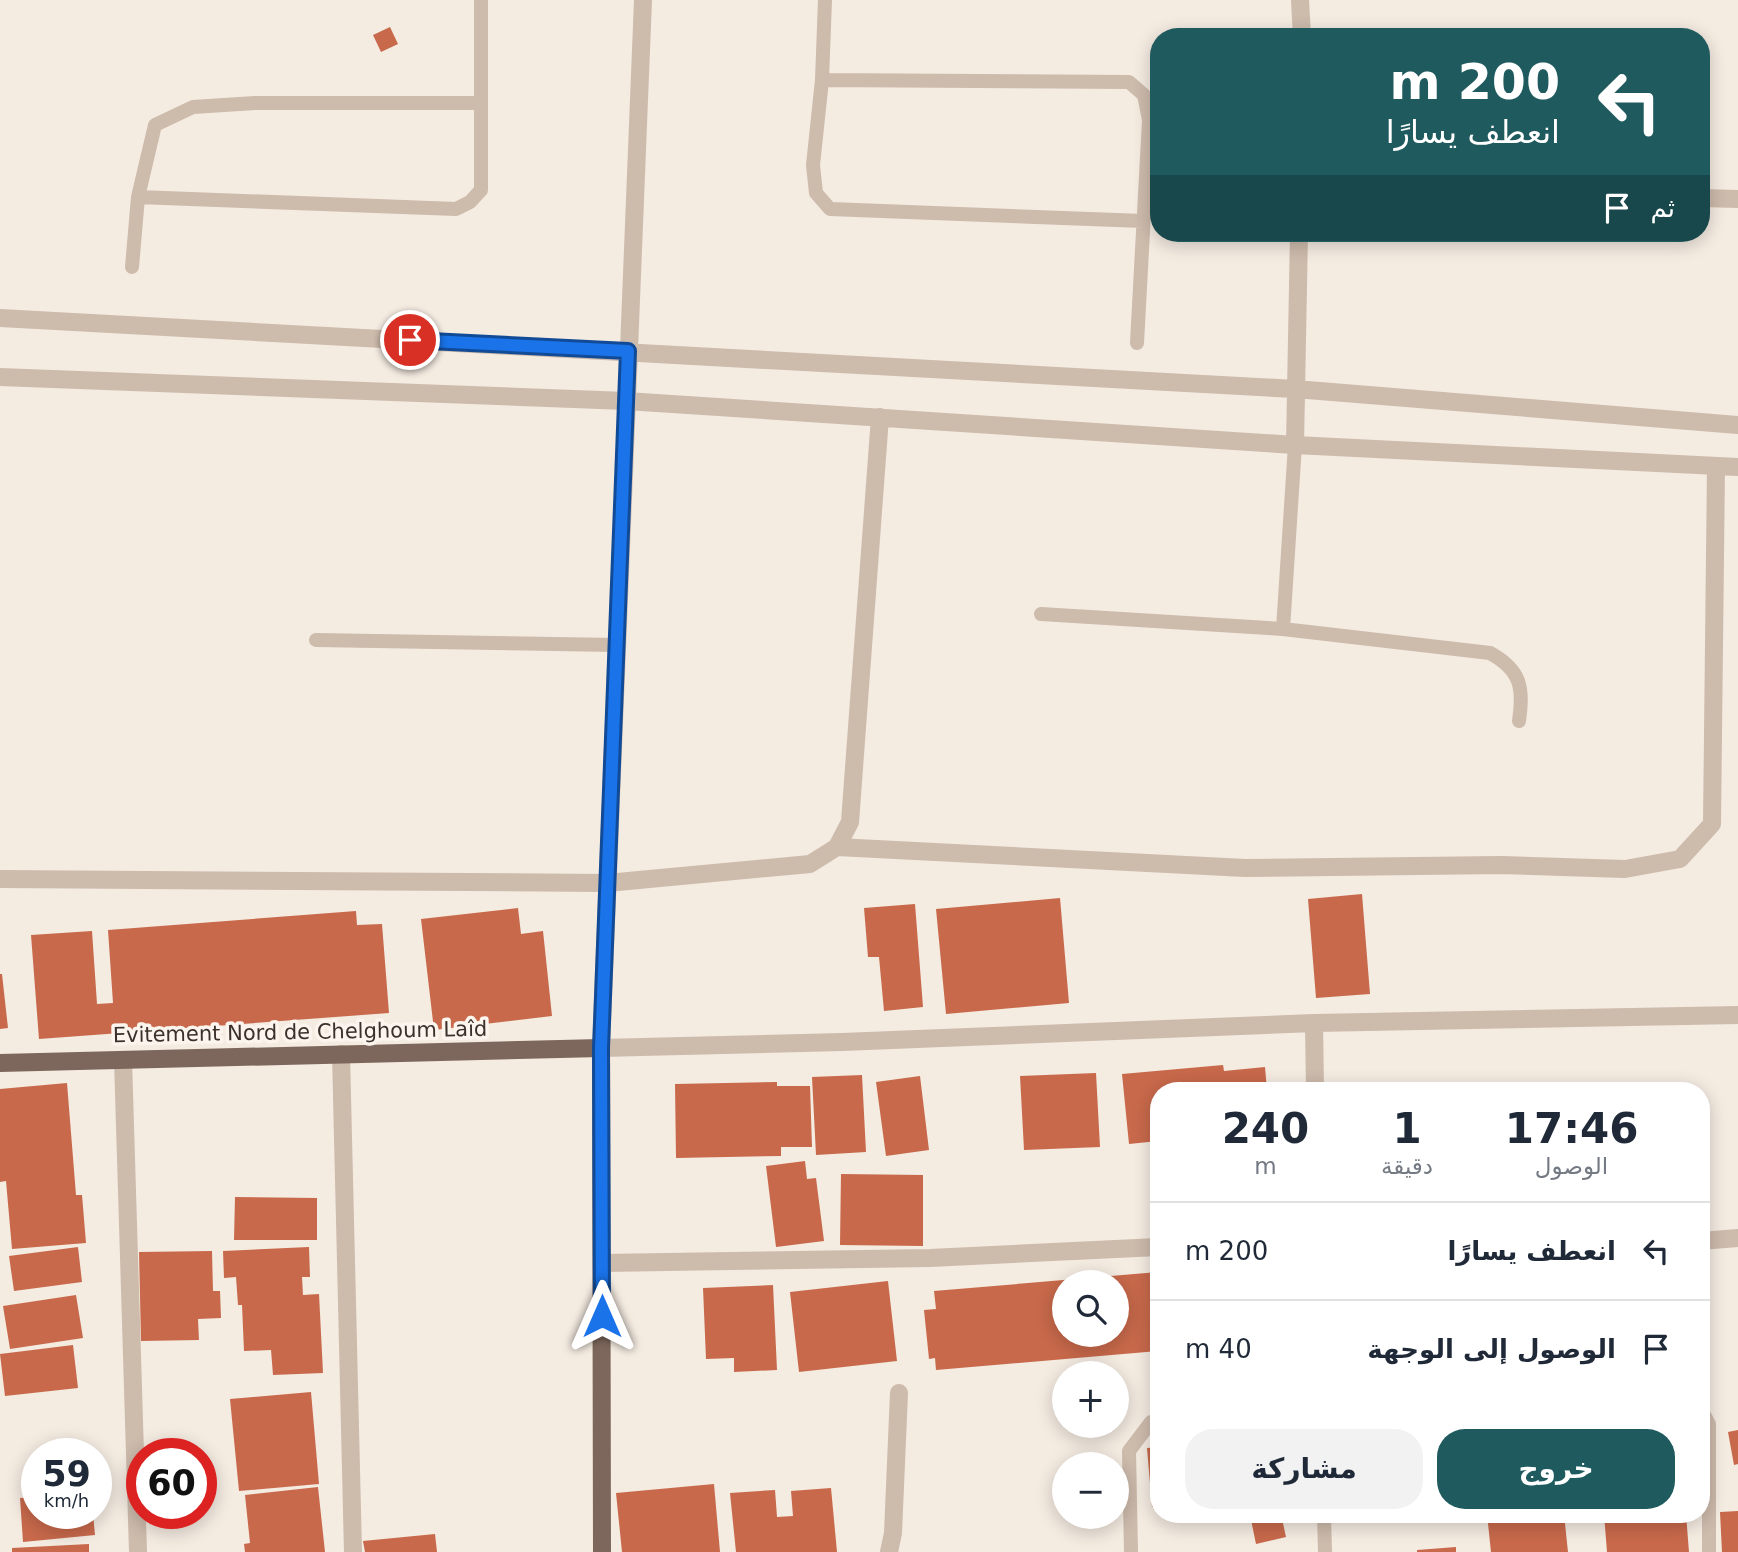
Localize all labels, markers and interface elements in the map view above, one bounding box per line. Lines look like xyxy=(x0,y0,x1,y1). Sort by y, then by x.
text: 200 m xyxy=(1390,54,1560,111)
icon: left xyxy=(1584,56,1675,147)
text: انعطف يسارًا xyxy=(1386,113,1560,151)
icon: arrive xyxy=(1598,189,1636,227)
text: ثم xyxy=(1650,193,1675,223)
pin xyxy=(380,310,440,370)
icon: arrive xyxy=(391,321,429,359)
street label: Evitement Nord de Chelghoum Laîd xyxy=(113,1017,487,1047)
text: 240 xyxy=(1222,1104,1309,1153)
text: 1 xyxy=(1392,1104,1422,1153)
text: 17:46 xyxy=(1505,1104,1638,1153)
text: m xyxy=(1254,1153,1277,1179)
text: دقيقة xyxy=(1381,1153,1433,1179)
text: الوصول xyxy=(1535,1153,1608,1179)
icon: left xyxy=(1637,1232,1675,1270)
text: 200 m xyxy=(1185,1236,1268,1266)
text: انعطف يسارًا xyxy=(1447,1236,1616,1266)
map controls xyxy=(1052,1270,1129,1529)
button: search xyxy=(1052,1270,1129,1347)
position arrow xyxy=(565,1279,639,1353)
icon: arrive xyxy=(1637,1330,1675,1368)
text: 40 m xyxy=(1185,1334,1252,1364)
text: الوصول إلى الوجهة xyxy=(1367,1334,1616,1364)
button: + xyxy=(1052,1361,1129,1438)
button: مشاركة xyxy=(1185,1429,1423,1509)
button: خروج xyxy=(1437,1429,1675,1509)
speed limit sign: 60 xyxy=(126,1438,217,1529)
button: − xyxy=(1052,1452,1129,1529)
text: 59 xyxy=(42,1454,91,1494)
text: km/h xyxy=(44,1490,89,1511)

